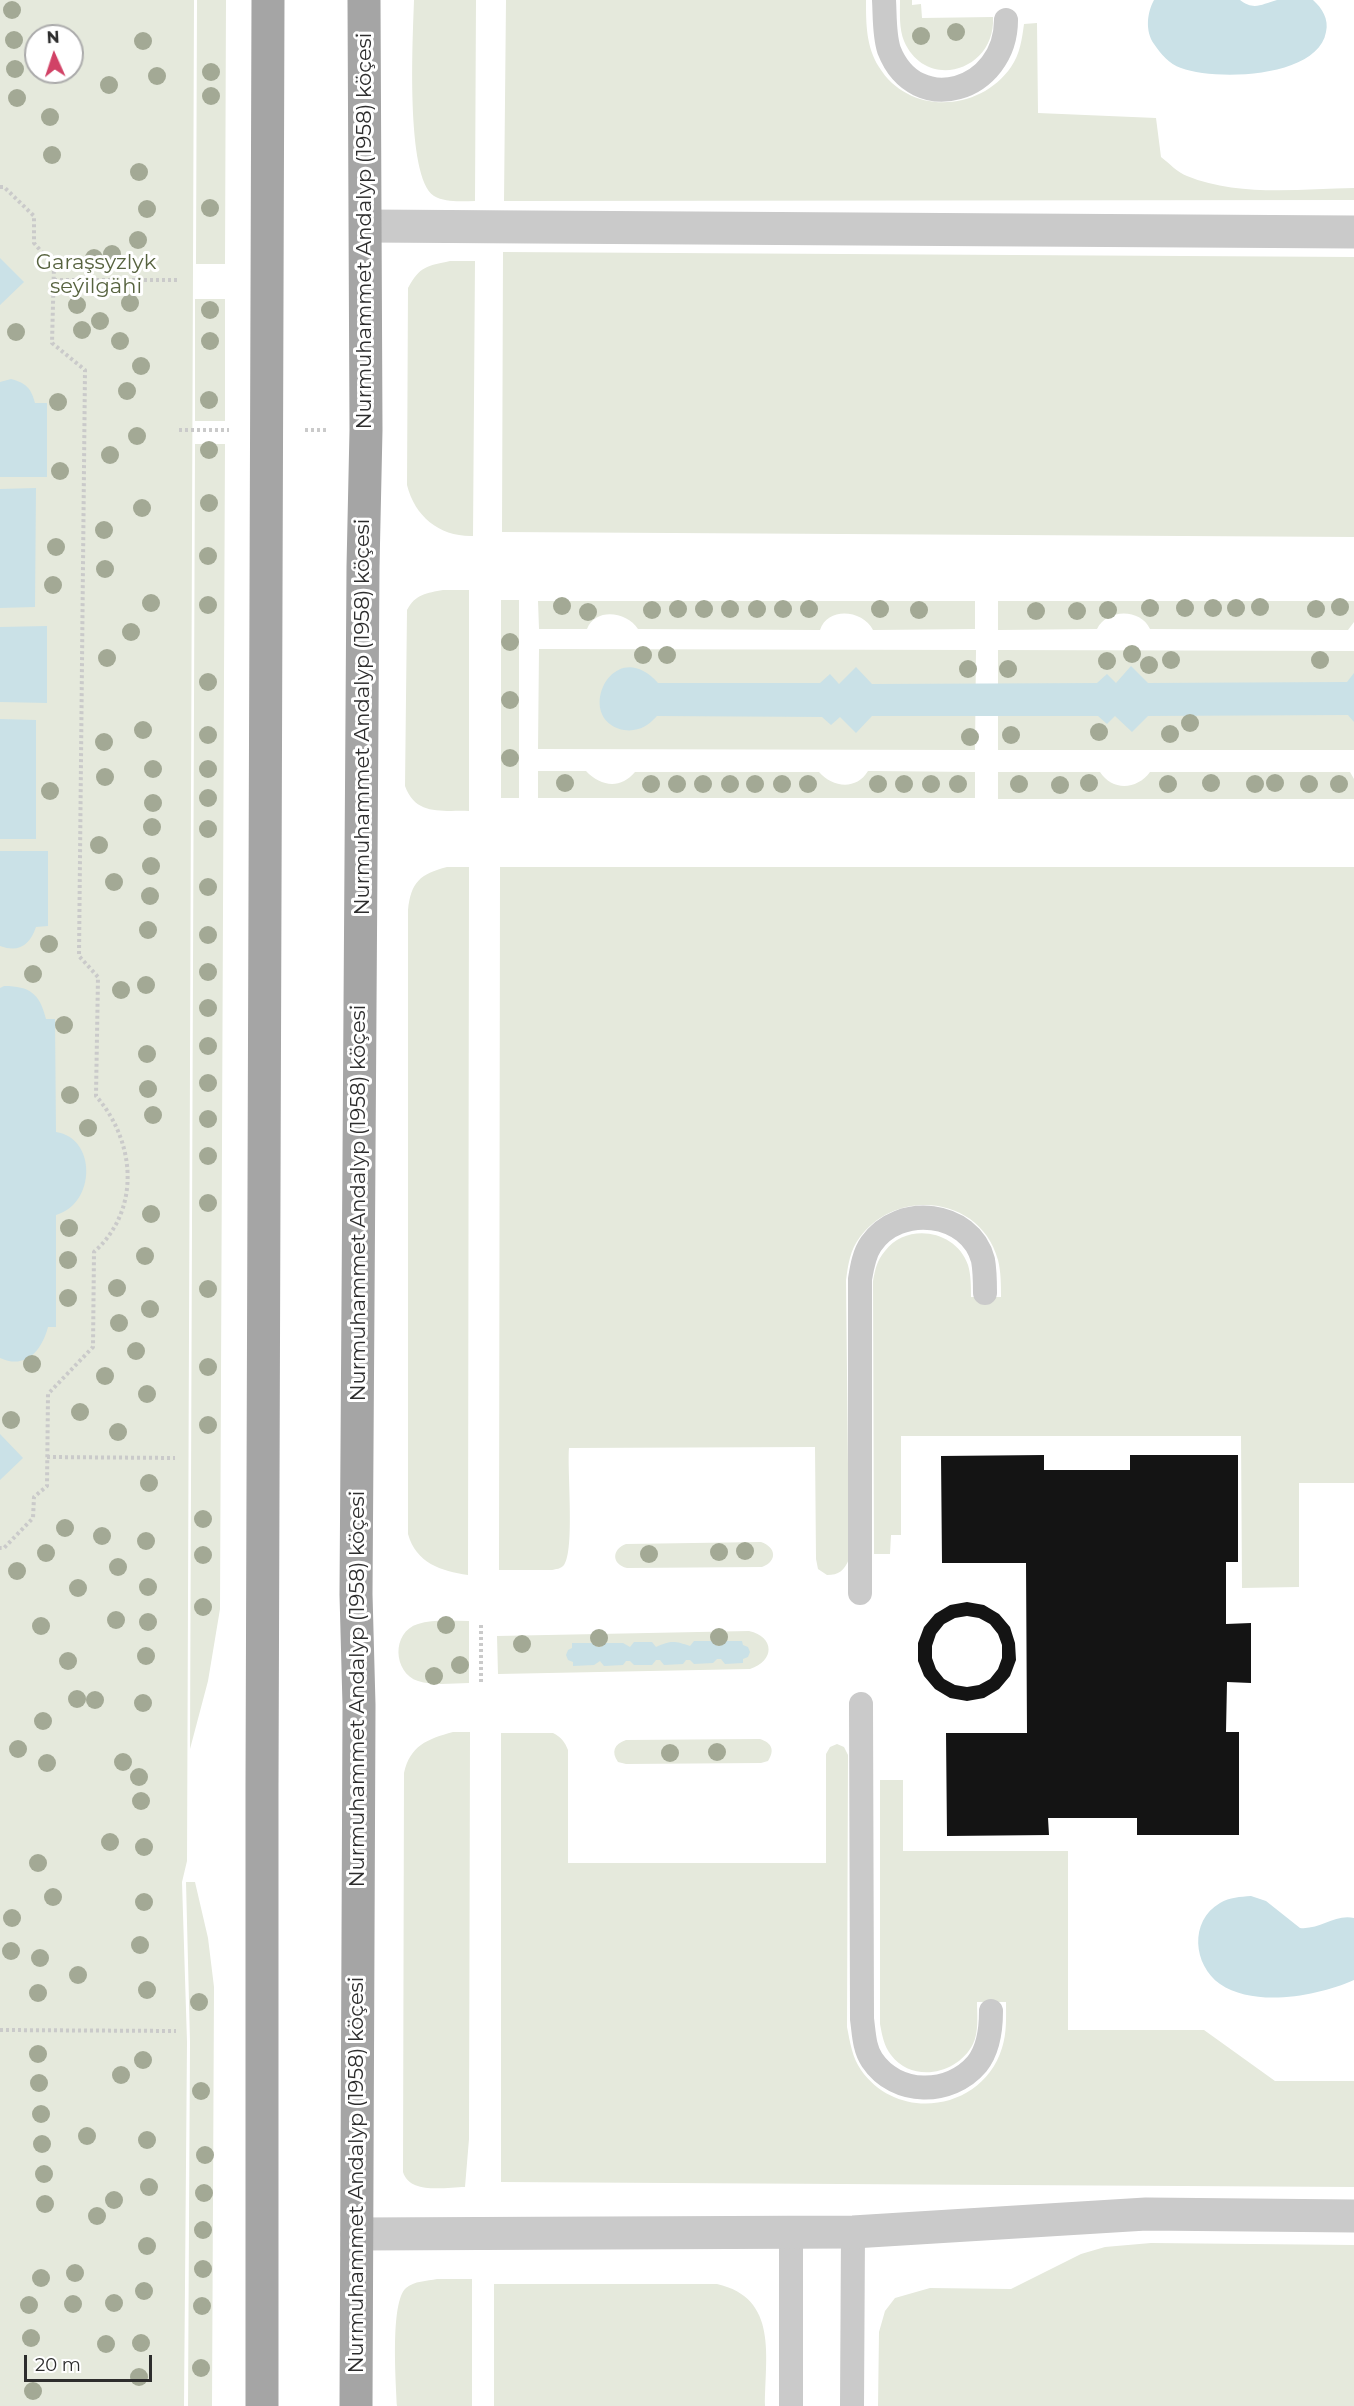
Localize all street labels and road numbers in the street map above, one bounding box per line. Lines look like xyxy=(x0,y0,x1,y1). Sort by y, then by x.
street label: Nurmuhammet Andalyp (1958) köçesi xyxy=(352,33,378,429)
street label: Nurmuhammet Andalyp (1958) köçesi xyxy=(350,519,376,915)
street label: Nurmuhammet Andalyp (1958) köçesi xyxy=(346,1005,372,1401)
street label: Nurmuhammet Andalyp (1958) köçesi xyxy=(345,1491,371,1887)
street label: Nurmuhammet Andalyp (1958) köçesi xyxy=(344,1977,370,2373)

